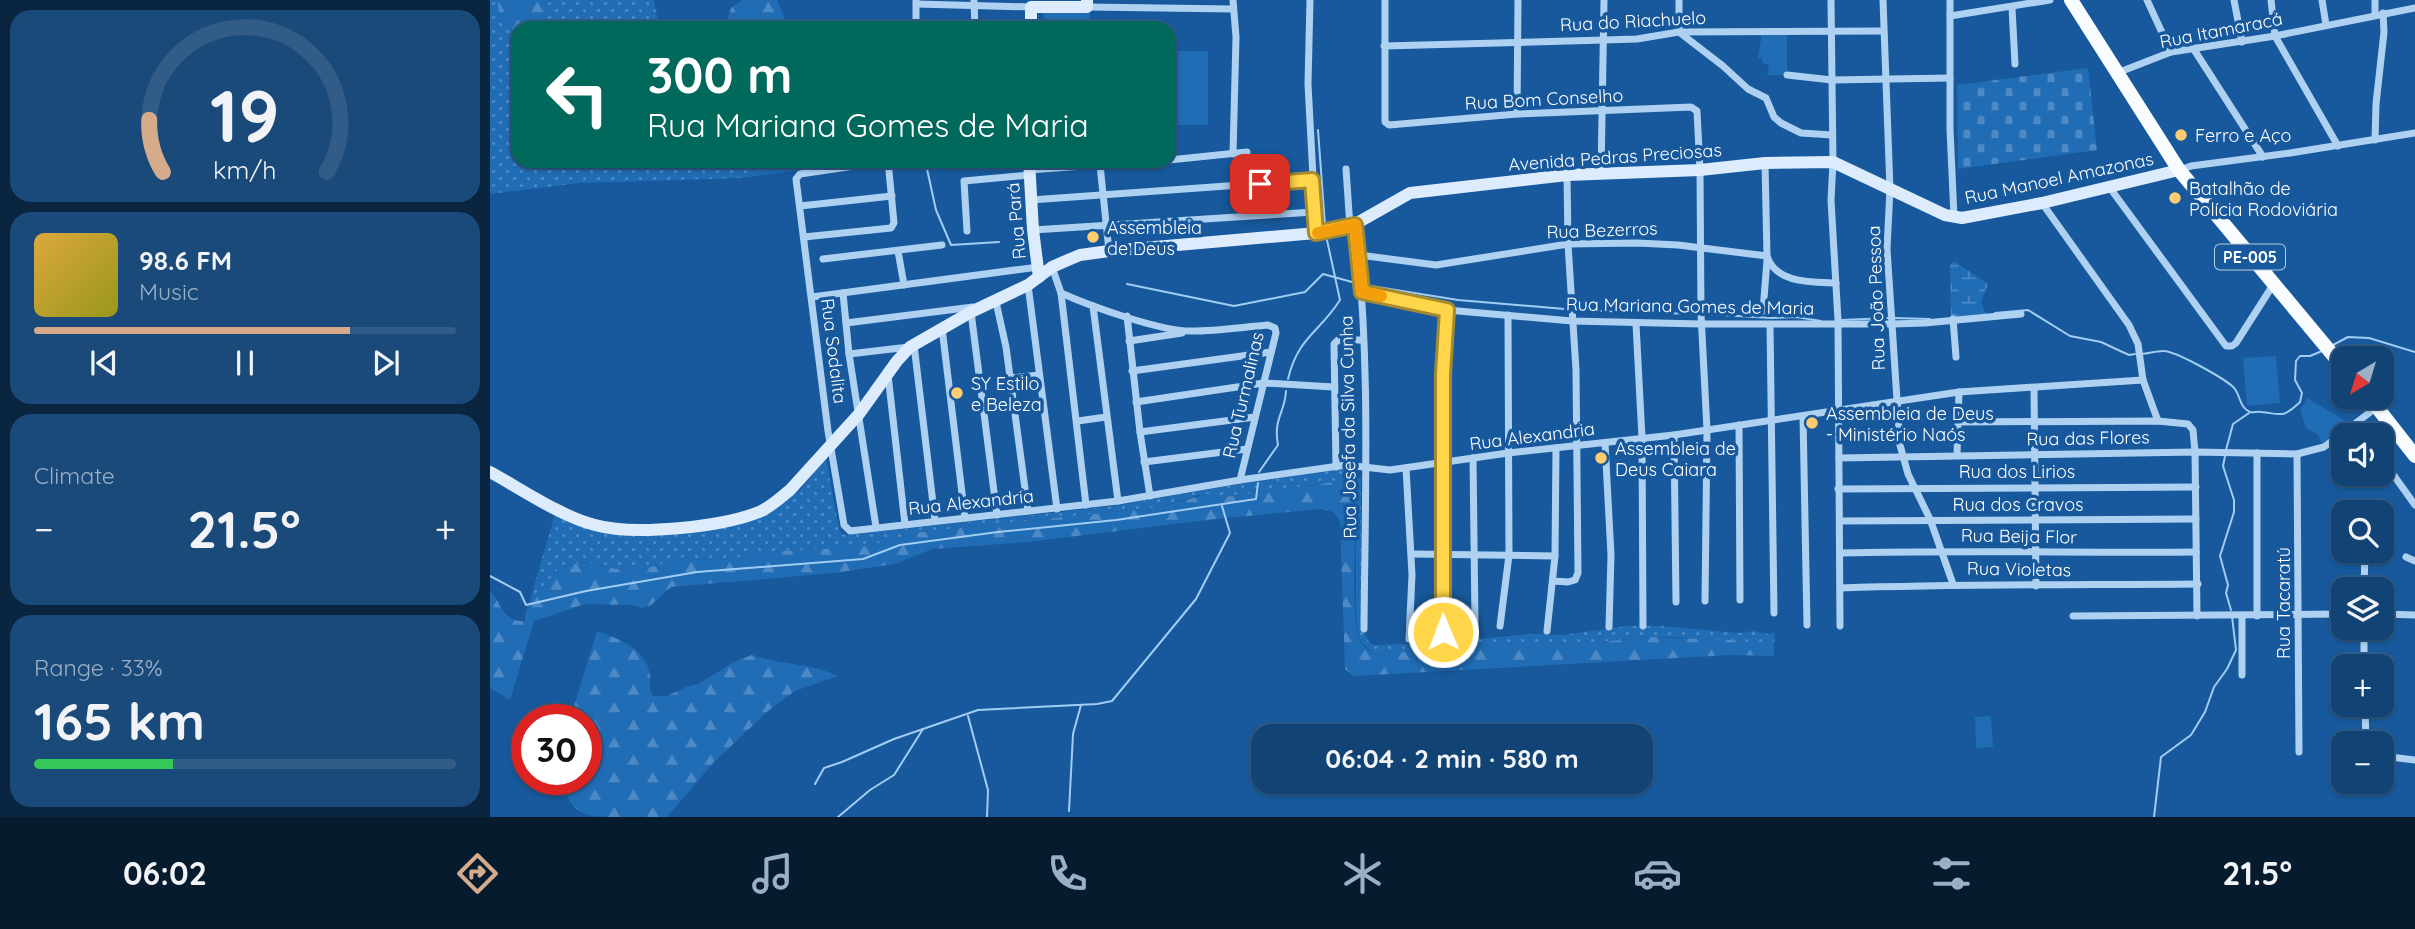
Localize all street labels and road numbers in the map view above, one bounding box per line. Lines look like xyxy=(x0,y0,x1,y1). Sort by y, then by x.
street label: Rua do Riachuelo xyxy=(1559,6,1707,36)
street label: Rua Itamaracá xyxy=(2158,7,2284,53)
street label: Rua Bom Conselho xyxy=(1464,83,1624,115)
street label: Avenida Pedras Preciosas xyxy=(1508,138,1722,176)
street label: Rua Manoel Amazonas xyxy=(1963,147,2155,209)
street label: Rua Pará xyxy=(1001,182,1031,260)
street label: Rua Bezerros xyxy=(1546,217,1658,243)
street label: Rua João Pessoa xyxy=(1862,225,1890,371)
road number: PE-005 xyxy=(2215,244,2285,270)
street label: Rua Mariana Gomes de Maria xyxy=(1566,292,1814,320)
street label: Rua Sodalita xyxy=(816,297,852,405)
street label: Rua Josefa da Silva Cunha xyxy=(1335,315,1361,539)
street label: Rua Turmalinas xyxy=(1217,330,1269,460)
street label: Rua Alexandria xyxy=(1468,417,1596,455)
street label: Rua das Flores xyxy=(2026,425,2150,451)
street label: Rua dos Lirios xyxy=(1959,460,2075,483)
street label: Rua Alexandria xyxy=(907,484,1035,520)
street label: Rua dos Cravos xyxy=(1953,493,2084,516)
street label: Rua Beija Flor xyxy=(1961,523,2077,549)
street label: Rua Tacaratú xyxy=(2272,547,2295,659)
street label: Rua Violetas xyxy=(1967,557,2071,581)

